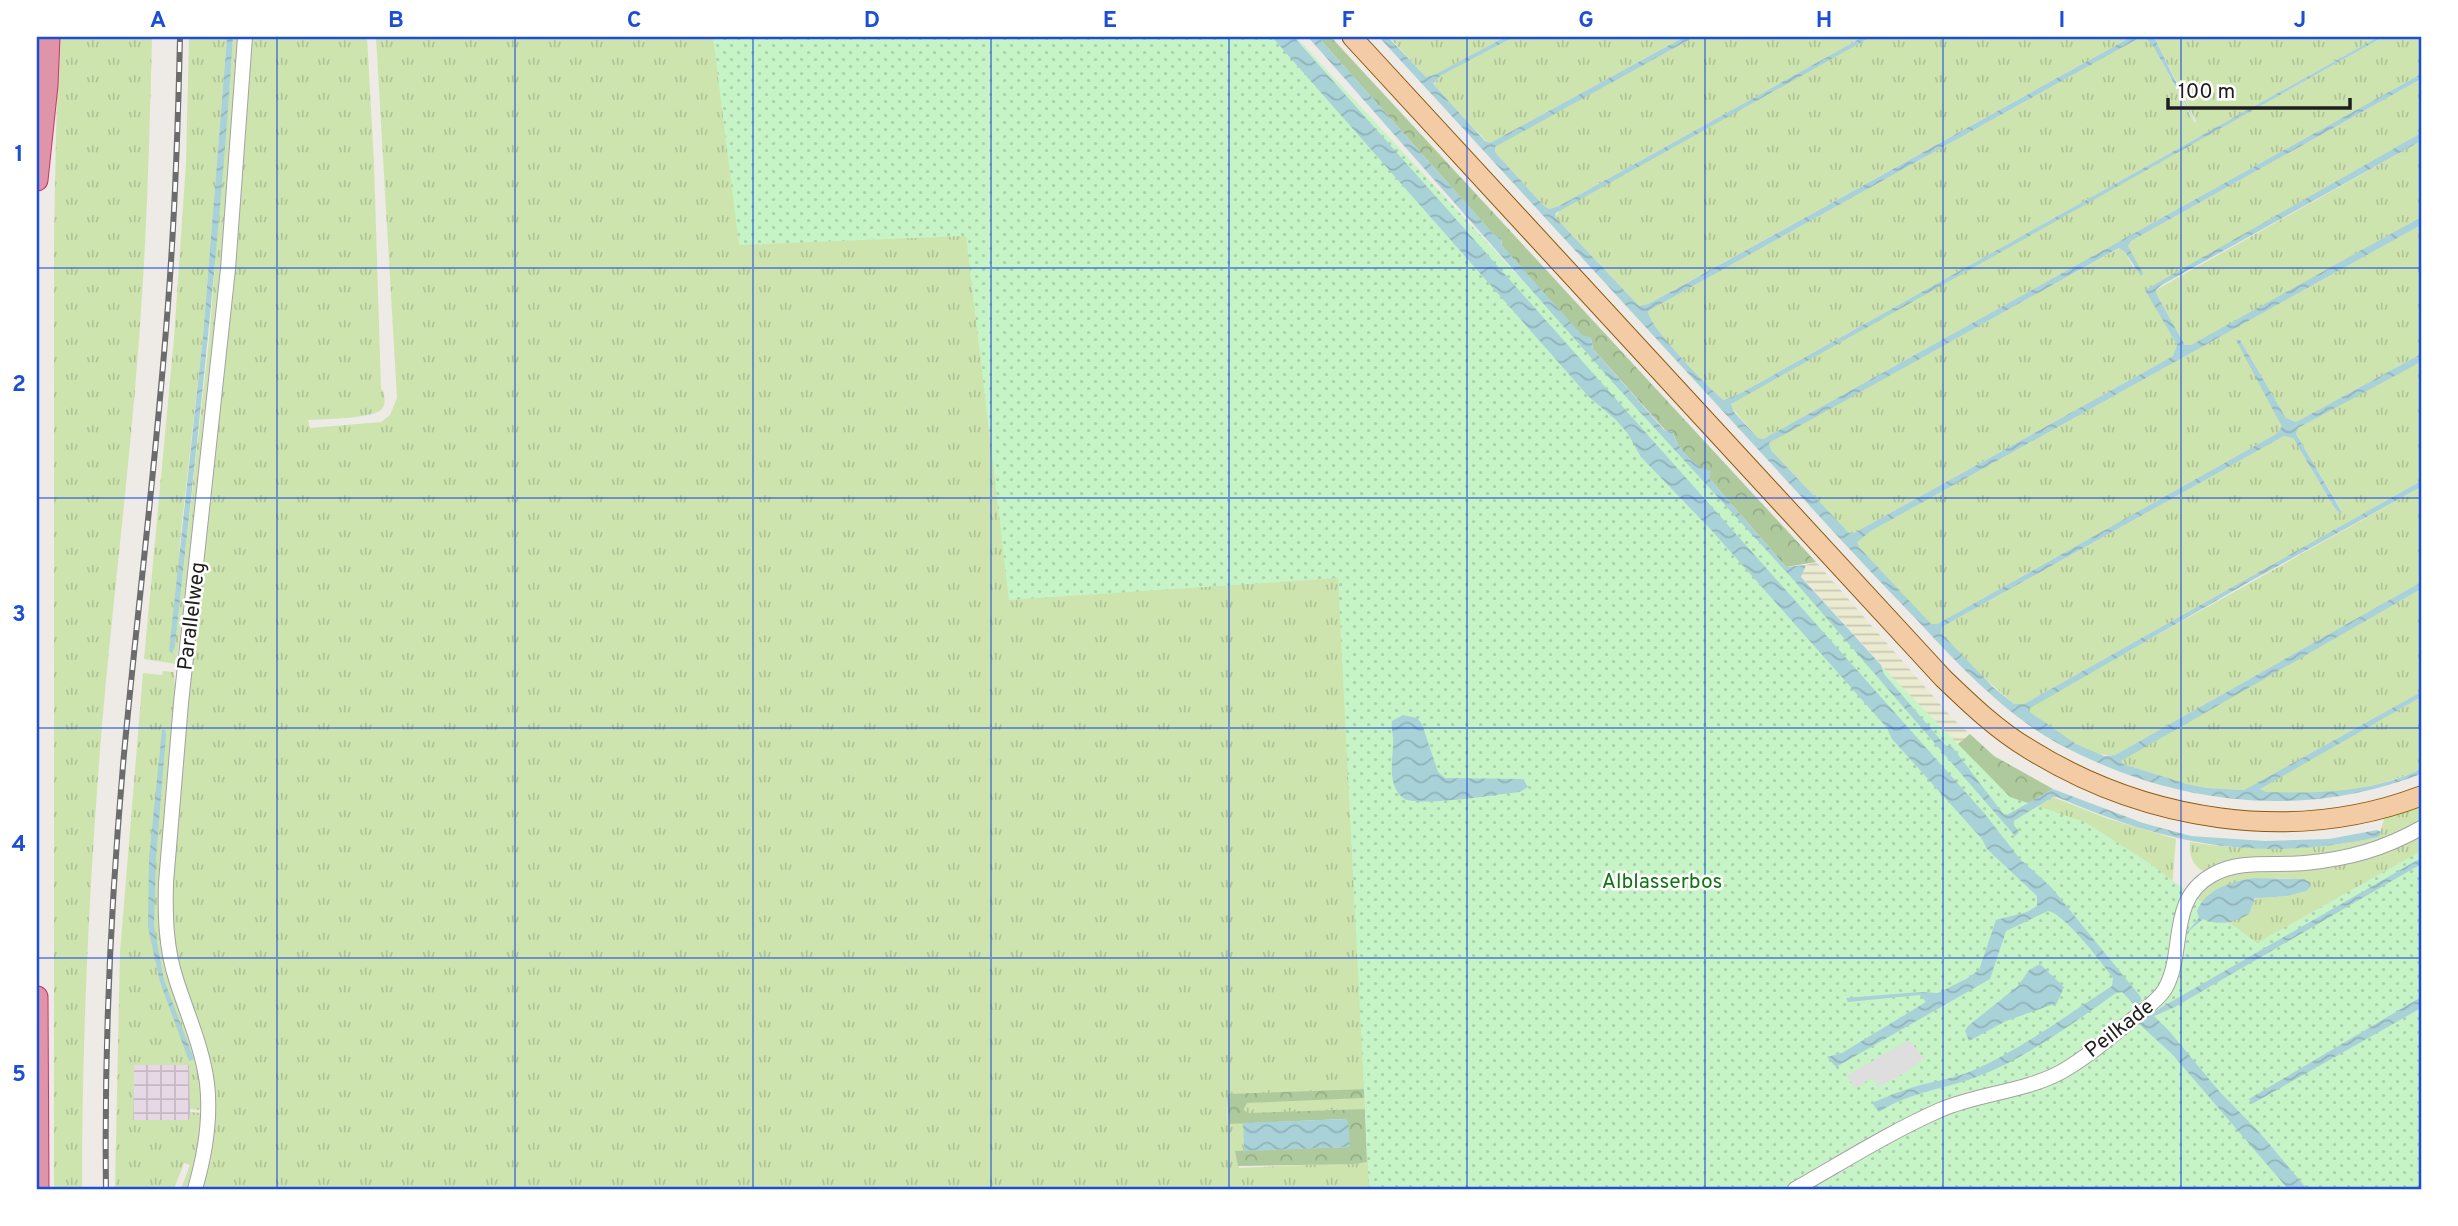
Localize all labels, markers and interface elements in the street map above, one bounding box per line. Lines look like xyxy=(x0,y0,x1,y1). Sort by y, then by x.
text: A xyxy=(150,7,166,36)
text: B xyxy=(388,7,404,36)
text: C xyxy=(627,7,641,36)
text: D xyxy=(864,7,880,36)
text: E xyxy=(1103,7,1117,36)
text: F xyxy=(1341,7,1355,36)
text: G xyxy=(1578,7,1594,36)
text: H xyxy=(1816,7,1832,36)
text: I xyxy=(2059,7,2065,36)
text: J xyxy=(2294,7,2306,36)
scale bar xyxy=(2168,66,2350,110)
text: 100 m xyxy=(2178,79,2235,106)
text: 1 xyxy=(14,141,24,170)
text: 2 xyxy=(12,371,26,400)
street label: Parallelweg xyxy=(172,560,213,672)
text: 3 xyxy=(12,601,26,630)
text: 4 xyxy=(12,831,26,860)
park label: Alblasserbos xyxy=(1602,869,1722,896)
street label: Peilkade xyxy=(2080,994,2160,1065)
text: 5 xyxy=(12,1061,26,1090)

